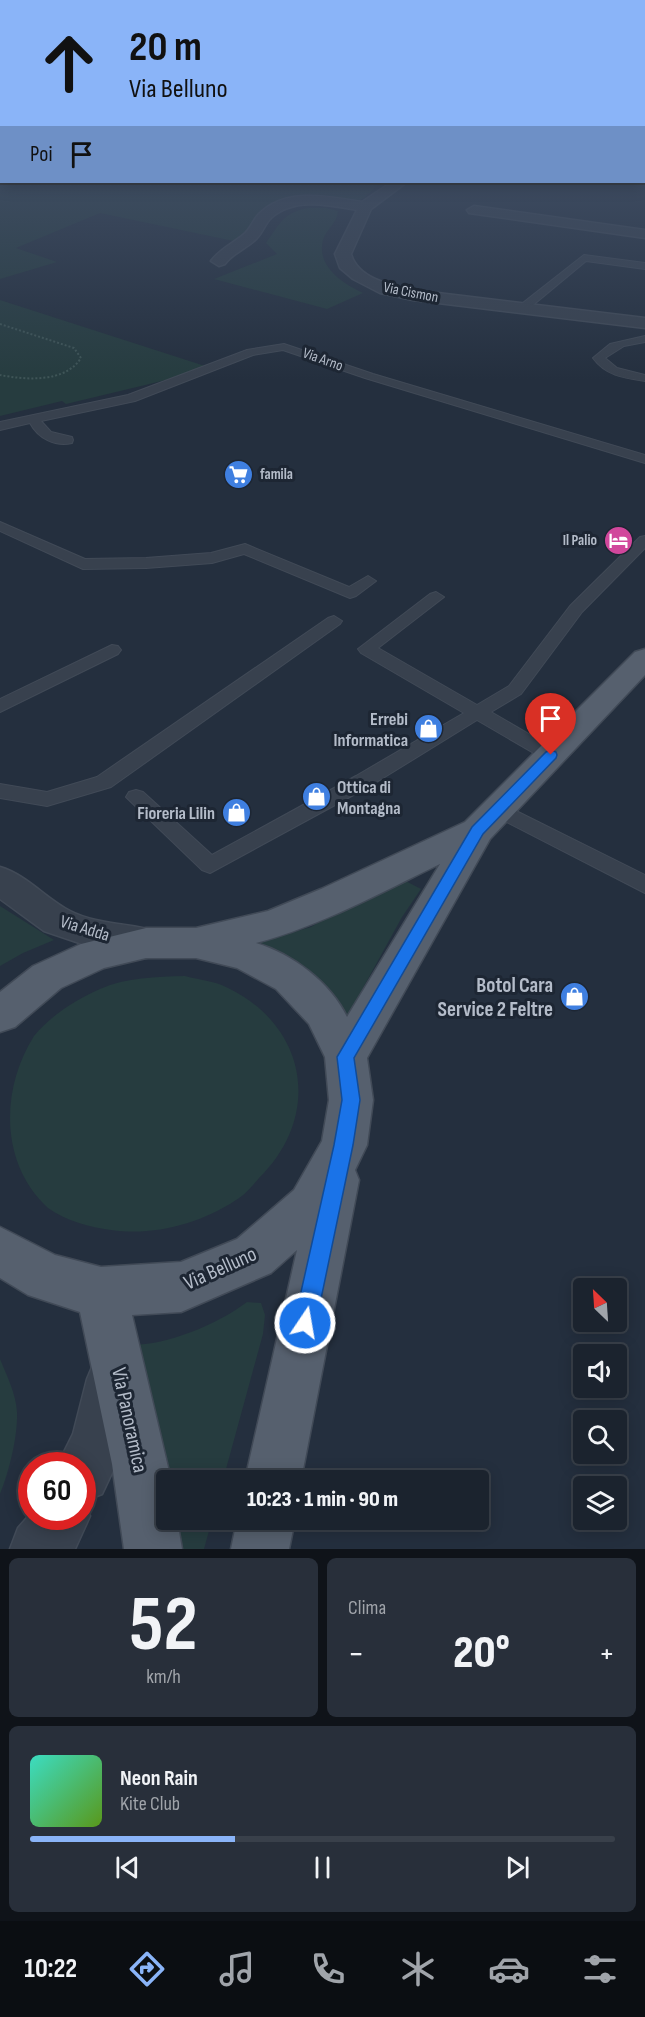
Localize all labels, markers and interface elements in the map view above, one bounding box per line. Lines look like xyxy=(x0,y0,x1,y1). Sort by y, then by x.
text: 20 m xyxy=(129,22,202,73)
icon: ahead xyxy=(30,24,108,102)
text: Via Belluno xyxy=(129,73,228,105)
icon: arrive xyxy=(65,138,98,171)
text: Poi xyxy=(30,141,53,168)
street label: Via Cismon xyxy=(382,278,440,307)
street label: Via Arno xyxy=(300,343,346,375)
supermarket icon: famila xyxy=(223,458,255,490)
place label: famila xyxy=(260,465,293,484)
hotel icon: Il Palio xyxy=(602,524,634,556)
place label: Il Palio xyxy=(563,531,597,550)
pin xyxy=(525,693,576,755)
icon: arrive xyxy=(534,702,567,735)
place label: Errebi Informatica xyxy=(334,709,408,751)
shop icon: Errebi Informatica xyxy=(413,713,445,745)
place label: Ottica di Montagna xyxy=(337,777,401,819)
shop icon: Ottica di Montagna xyxy=(300,781,332,813)
shop icon: Fioreria Lilin xyxy=(220,797,252,829)
place label: Fioreria Lilin xyxy=(137,803,215,824)
street label: Via Adda xyxy=(58,911,112,946)
place label: Botol Cara Service 2 Feltre xyxy=(438,973,553,1022)
shop icon: Botol Cara Service 2 Feltre xyxy=(558,981,590,1013)
street label: Via Belluno xyxy=(180,1241,260,1296)
north arrow xyxy=(573,1278,627,1332)
map controls xyxy=(573,1278,627,1530)
position arrow xyxy=(273,1291,337,1355)
button: sound xyxy=(573,1344,627,1398)
street label: Via Panoramica xyxy=(106,1365,153,1475)
button: search xyxy=(573,1410,627,1464)
speed limit sign: 60 xyxy=(18,1452,96,1530)
button: layers xyxy=(573,1476,627,1530)
text: 10:23 · 1 min · 90 m xyxy=(247,1486,398,1513)
text: 52 xyxy=(129,1579,198,1672)
text: Clima xyxy=(348,1596,386,1620)
text: 20° xyxy=(453,1626,510,1681)
text: − xyxy=(348,1634,364,1674)
text: + xyxy=(599,1634,615,1674)
text: km/h xyxy=(146,1665,181,1689)
text: Neon Rain xyxy=(120,1765,198,1792)
text: Kite Club xyxy=(120,1792,180,1816)
icon: previous xyxy=(111,1851,144,1884)
icon: pause xyxy=(306,1851,339,1884)
icon: next xyxy=(501,1851,534,1884)
icon: directions xyxy=(126,1948,168,1990)
icon: music xyxy=(216,1948,258,1990)
icon: phone xyxy=(307,1948,349,1990)
icon: climate xyxy=(397,1948,439,1990)
icon: car xyxy=(488,1948,530,1990)
icon: filters xyxy=(579,1948,621,1990)
text: 10:22 xyxy=(24,1953,77,1985)

